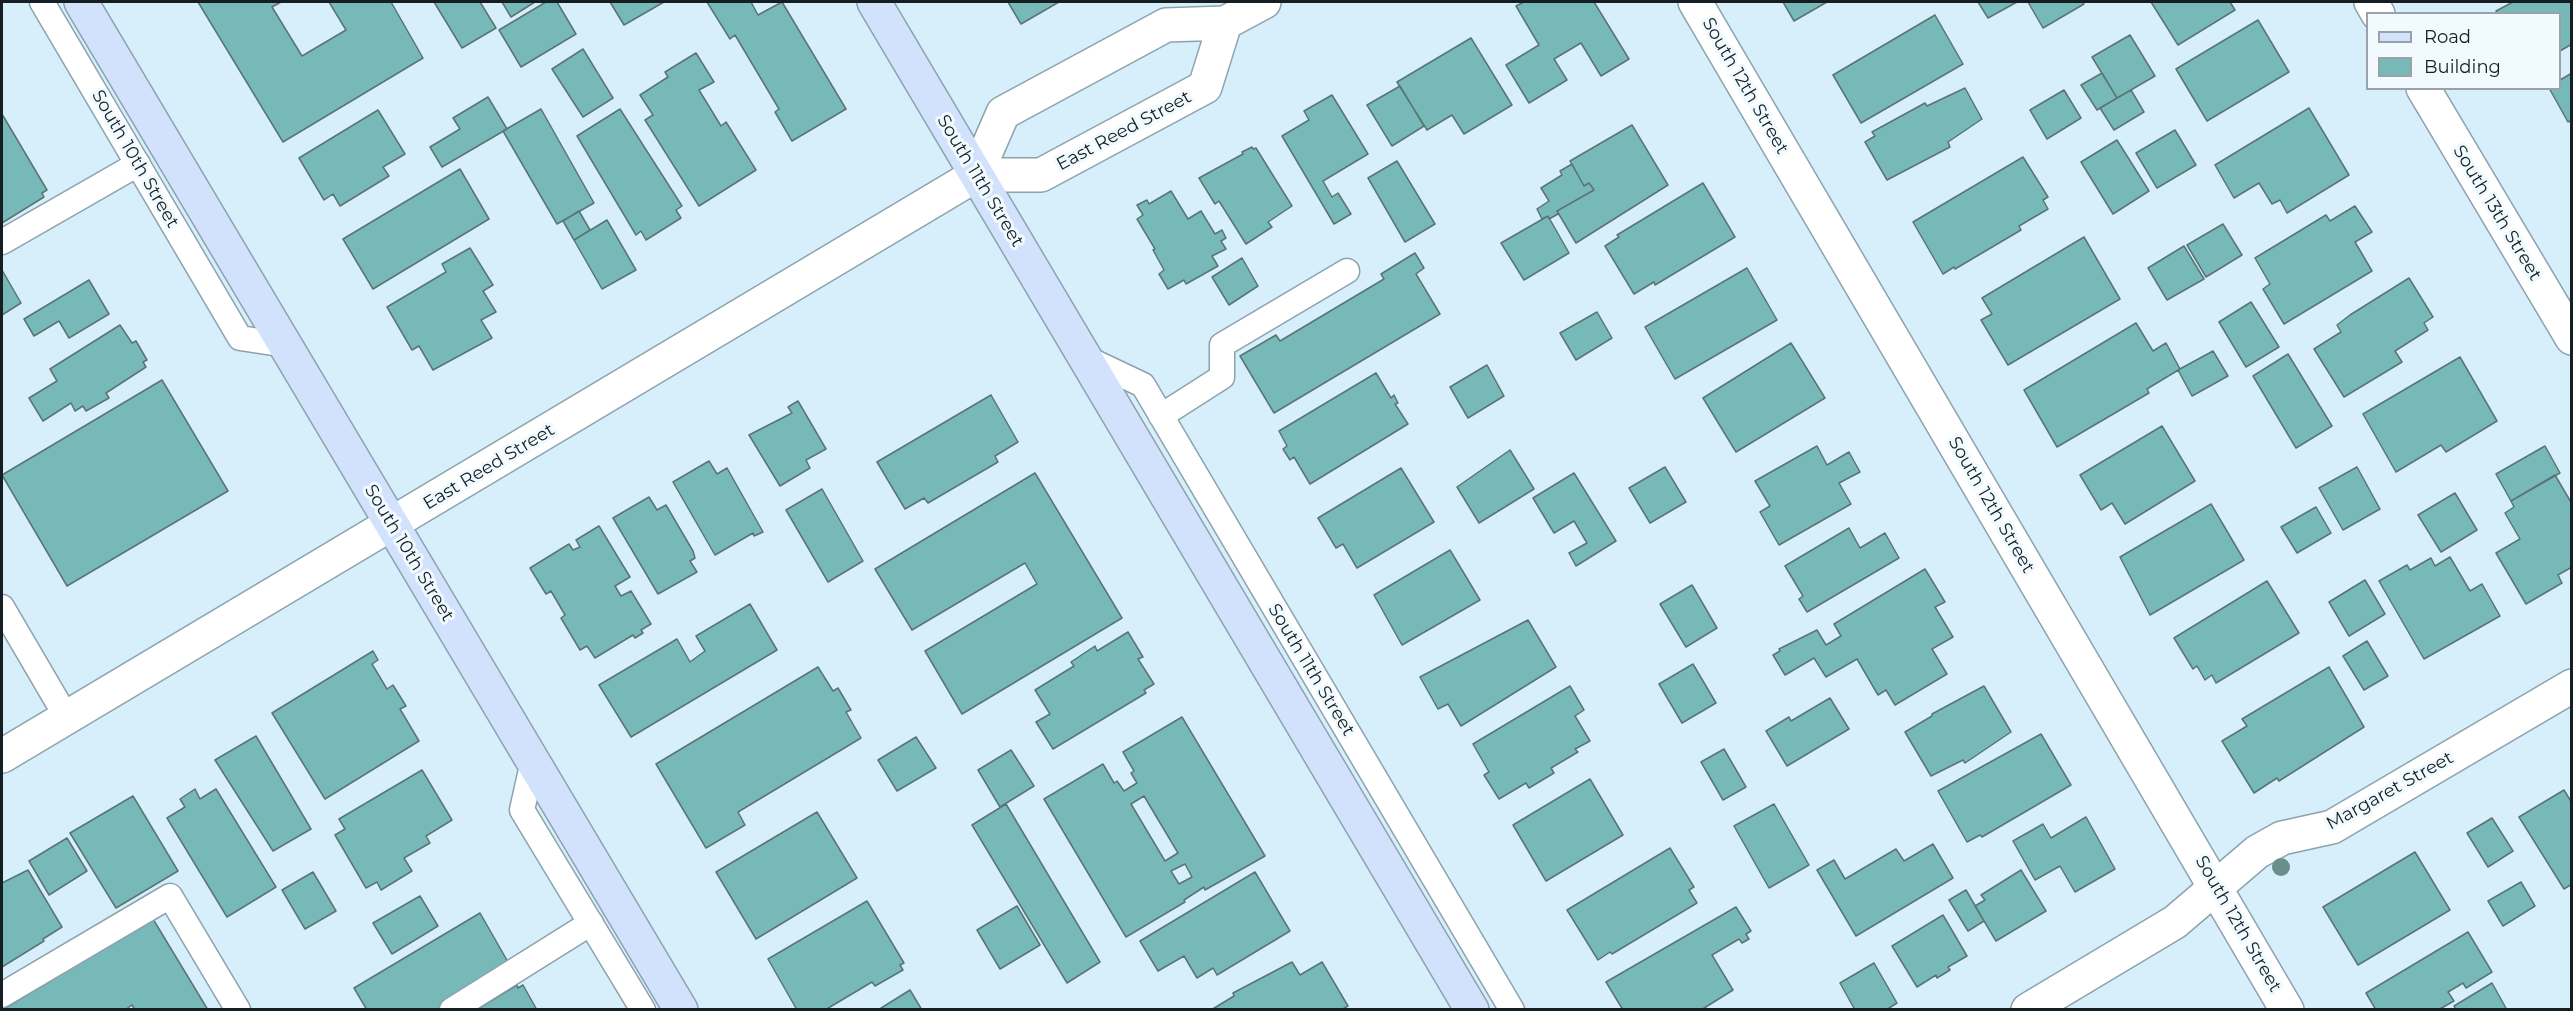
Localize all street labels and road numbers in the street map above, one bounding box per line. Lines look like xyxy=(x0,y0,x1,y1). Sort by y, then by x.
street label: South 12th Street xyxy=(1697,14,1793,158)
street label: South 10th Street xyxy=(87,86,183,232)
street label: East Reed Street xyxy=(1053,86,1195,176)
street label: South 11th Street xyxy=(932,111,1028,251)
street label: South 13th Street xyxy=(2448,141,2546,285)
street label: East Reed Street xyxy=(419,419,559,515)
street label: South 12th Street xyxy=(1943,433,2039,577)
street label: South 10th Street xyxy=(360,481,458,625)
street label: South 11th Street xyxy=(1263,600,1359,740)
street label: Margaret Street xyxy=(2323,747,2457,835)
street label: South 12th Street xyxy=(2190,852,2286,996)

